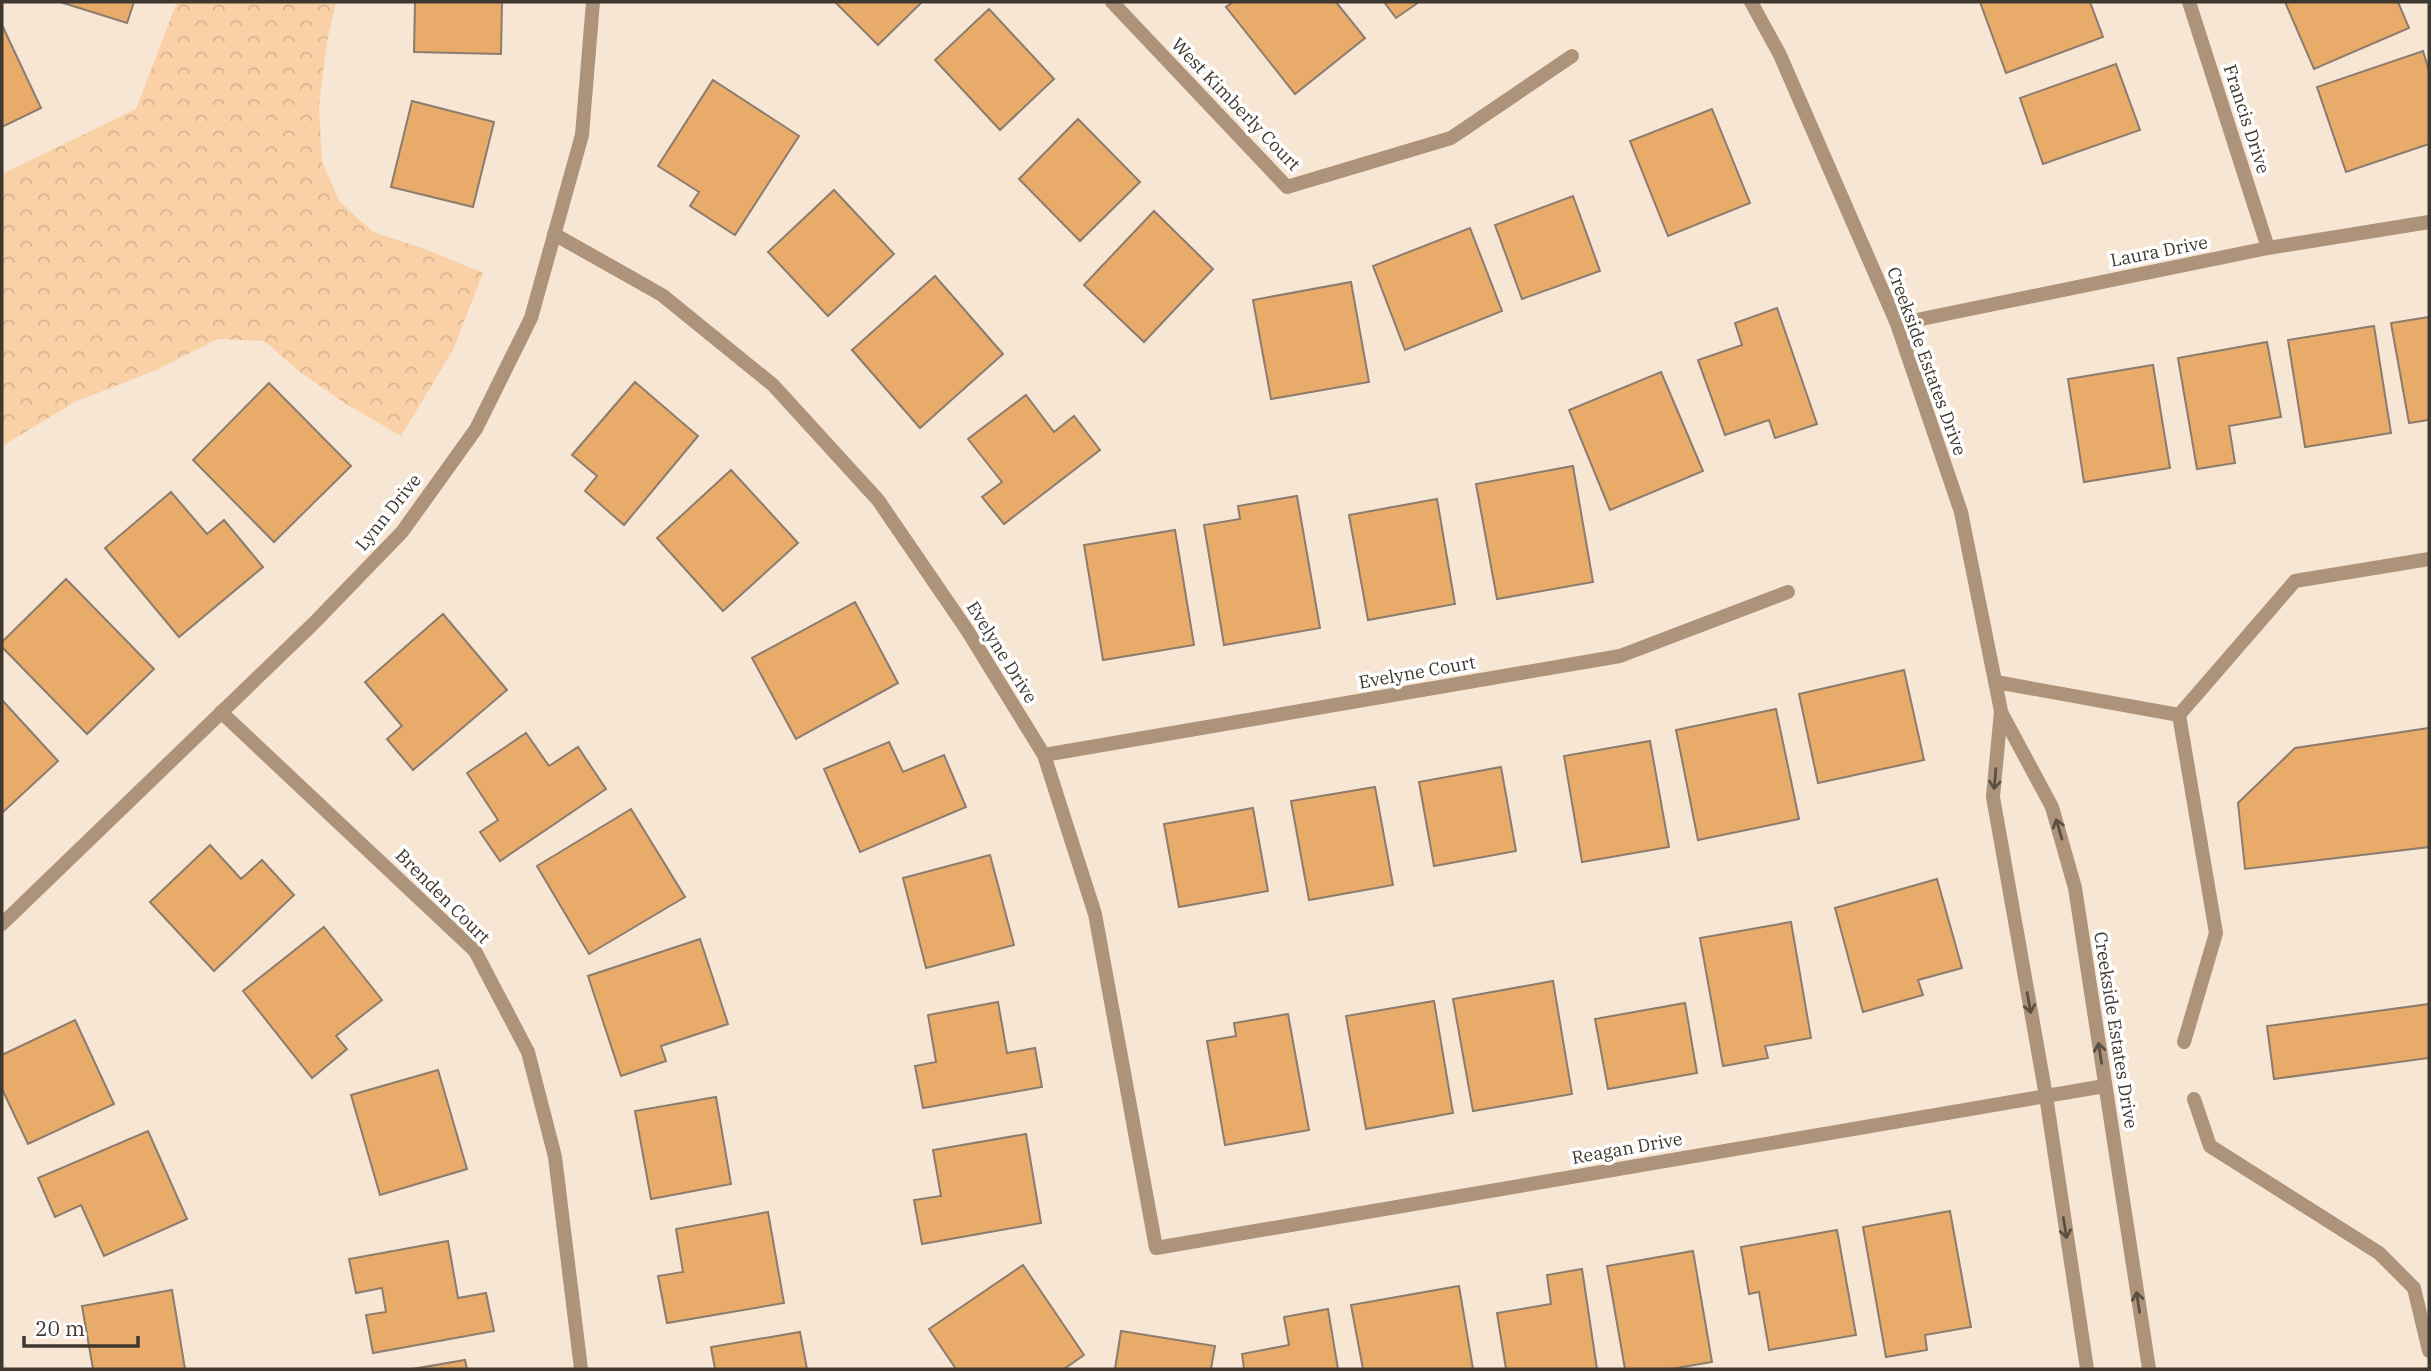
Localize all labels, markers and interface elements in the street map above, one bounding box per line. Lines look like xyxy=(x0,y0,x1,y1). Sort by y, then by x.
street label: West Kimberly Court xyxy=(1167,33,1305,175)
street label: Francis Drive xyxy=(2219,61,2275,177)
street label: Laura Drive xyxy=(2108,230,2210,272)
street label: Creekside Estates Drive xyxy=(1882,264,1972,458)
street label: Lynn Drive xyxy=(350,469,426,555)
street label: Evelyne Drive xyxy=(961,597,1043,707)
street label: Evelyne Court xyxy=(1357,650,1477,694)
one-way arrow xyxy=(1988,767,2001,790)
one-way arrow xyxy=(2051,819,2064,841)
street label: Brenden Court xyxy=(391,844,495,948)
street label: Creekside Estates Drive xyxy=(2089,930,2143,1130)
one-way arrow xyxy=(2023,991,2036,1014)
one-way arrow xyxy=(2093,1042,2106,1065)
street label: Reagan Drive xyxy=(1570,1127,1684,1169)
one-way arrow xyxy=(2059,1216,2072,1239)
one-way arrow xyxy=(2131,1291,2144,1314)
scale bar xyxy=(24,1304,138,1348)
text: 20 m xyxy=(35,1314,85,1342)

